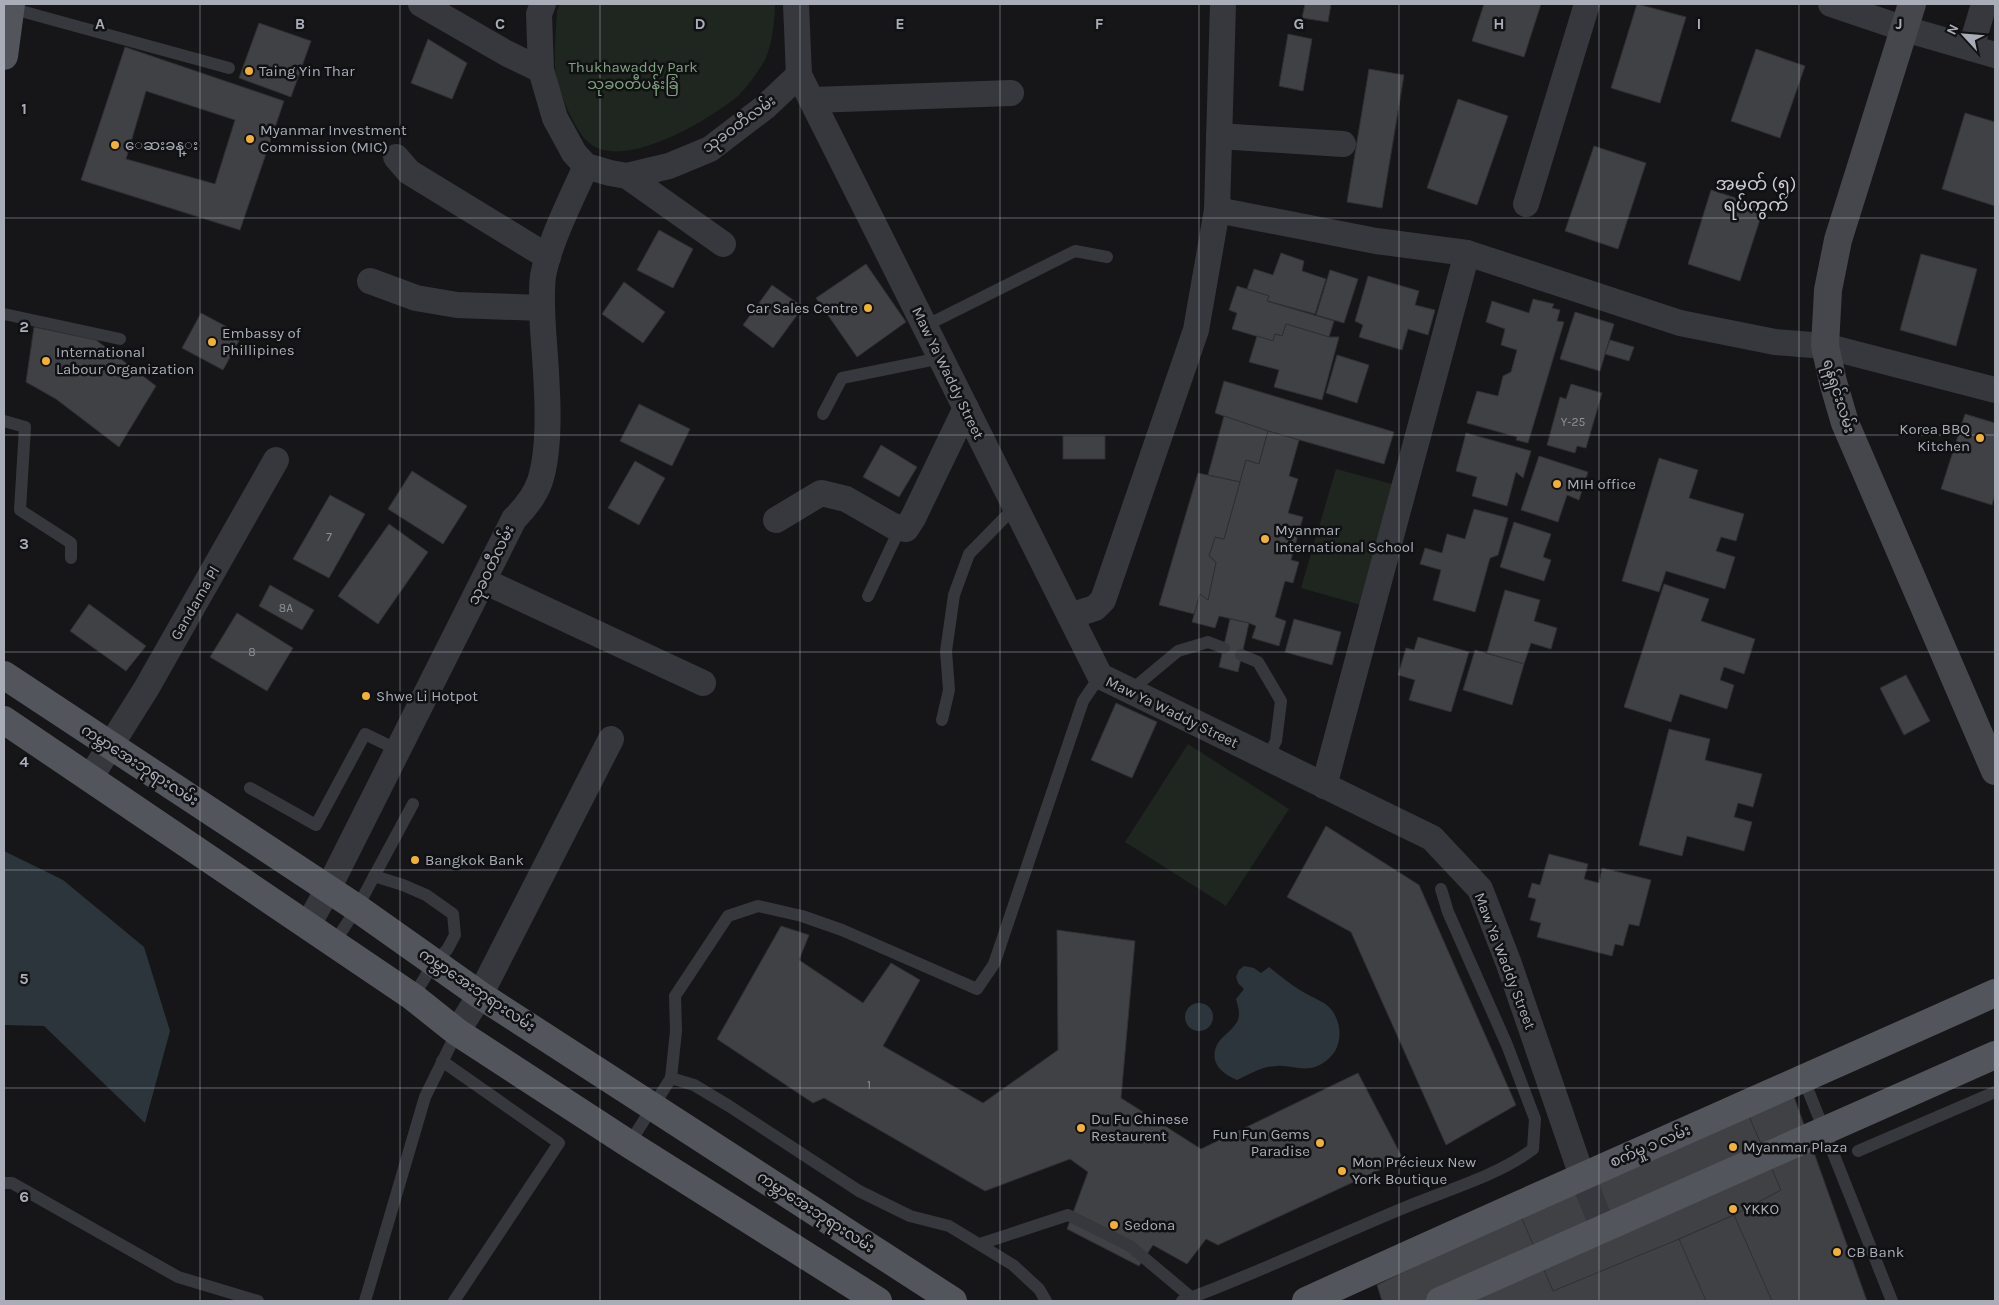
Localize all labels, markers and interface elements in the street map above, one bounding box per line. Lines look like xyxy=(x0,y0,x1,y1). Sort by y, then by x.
north arrow xyxy=(1939,10,1989,60)
text: A xyxy=(95,14,105,33)
text: B xyxy=(295,14,305,33)
text: C xyxy=(495,14,505,33)
text: D xyxy=(695,14,706,33)
text: E xyxy=(895,14,905,33)
text: F xyxy=(1095,14,1104,33)
text: G xyxy=(1294,14,1304,33)
text: H xyxy=(1493,14,1505,33)
text: I xyxy=(1697,14,1701,33)
text: J xyxy=(1895,14,1903,33)
text: N xyxy=(1943,21,1963,38)
park label: Thukhawaddy Park သုခဝတီပန်းခြံ xyxy=(568,58,698,96)
place label: Taing Yin Thar xyxy=(259,62,355,80)
marker: Taing Yin Thar xyxy=(243,65,255,77)
street label: သုခဝတီလမ်း xyxy=(698,91,781,159)
text: 1 xyxy=(21,99,27,118)
place label: Myanmar Investment Commission (MIC) xyxy=(260,121,407,156)
marker: Myanmar Investment Commission (MIC) xyxy=(244,133,256,145)
place label: ေဆးခန္း xyxy=(125,136,198,157)
marker: ေဆးခန္း xyxy=(109,139,121,151)
district label: အမှတ် (၅) ရပ်ကွက် xyxy=(1716,171,1796,220)
place label: Car Sales Centre xyxy=(746,299,858,317)
marker: Car Sales Centre xyxy=(862,302,874,314)
street label: Maw Ya Waddy Street xyxy=(908,304,988,443)
text: 2 xyxy=(19,317,29,336)
place label: Embassy of Phillipines xyxy=(222,324,302,359)
marker: Embassy of Phillipines xyxy=(206,336,218,348)
place label: International Labour Organization xyxy=(56,343,194,378)
marker: International Labour Organization xyxy=(40,355,52,367)
street label: ရန်ရှင်းလမ်း xyxy=(1816,357,1860,436)
house number: Y-25 xyxy=(1561,415,1585,429)
place label: Korea BBQ Kitchen xyxy=(1899,420,1970,455)
marker: Korea BBQ Kitchen xyxy=(1974,432,1986,444)
place label: MIH office xyxy=(1567,475,1636,493)
marker: MIH office xyxy=(1551,478,1563,490)
place label: Myanmar International School xyxy=(1275,521,1414,556)
street label: သုခဝတီလမ်း xyxy=(463,522,521,609)
house number: 7 xyxy=(326,530,332,544)
marker: Myanmar International School xyxy=(1259,533,1271,545)
text: 3 xyxy=(19,534,29,553)
street label: Gandama Pl xyxy=(167,563,223,643)
house number: 8A xyxy=(279,601,293,615)
house number: 8 xyxy=(248,645,256,659)
street label: Maw Ya Waddy Street xyxy=(1103,672,1242,752)
place label: Shwe Li Hotpot xyxy=(376,687,478,705)
marker: Shwe Li Hotpot xyxy=(360,690,372,702)
street label: ကမ္ဘာအေးဘုရားလမ်း xyxy=(77,720,202,812)
text: 4 xyxy=(19,752,29,771)
place label: Bangkok Bank xyxy=(425,851,524,869)
marker: Bangkok Bank xyxy=(409,854,421,866)
street label: Maw Ya Waddy Street xyxy=(1471,890,1540,1032)
street label: ကမ္ဘာအေးဘုရားလမ်း xyxy=(414,944,539,1038)
text: 5 xyxy=(19,969,29,988)
house number: 1 xyxy=(867,1078,871,1092)
place label: Du Fu Chinese Restaurent xyxy=(1091,1110,1189,1145)
street label: စက်မှု ၁ လမ်း xyxy=(1607,1120,1694,1174)
marker: Du Fu Chinese Restaurent xyxy=(1075,1122,1087,1134)
place label: Fun Fun Gems Paradise xyxy=(1212,1125,1310,1160)
marker: Fun Fun Gems Paradise xyxy=(1314,1137,1326,1149)
place label: Myanmar Plaza xyxy=(1743,1138,1847,1156)
marker: Myanmar Plaza xyxy=(1727,1141,1739,1153)
place label: Mon Précieux New York Boutique xyxy=(1352,1153,1476,1188)
marker: Mon Précieux New York Boutique xyxy=(1336,1165,1348,1177)
street label: ကမ္ဘာအေးဘုရားလမ်း xyxy=(753,1167,878,1259)
text: 6 xyxy=(19,1187,29,1206)
place label: YKKO xyxy=(1743,1200,1779,1218)
marker: YKKO xyxy=(1727,1203,1739,1215)
place label: Sedona xyxy=(1124,1216,1175,1234)
marker: Sedona xyxy=(1108,1219,1120,1231)
place label: CB Bank xyxy=(1847,1243,1904,1261)
marker: CB Bank xyxy=(1831,1246,1843,1258)

